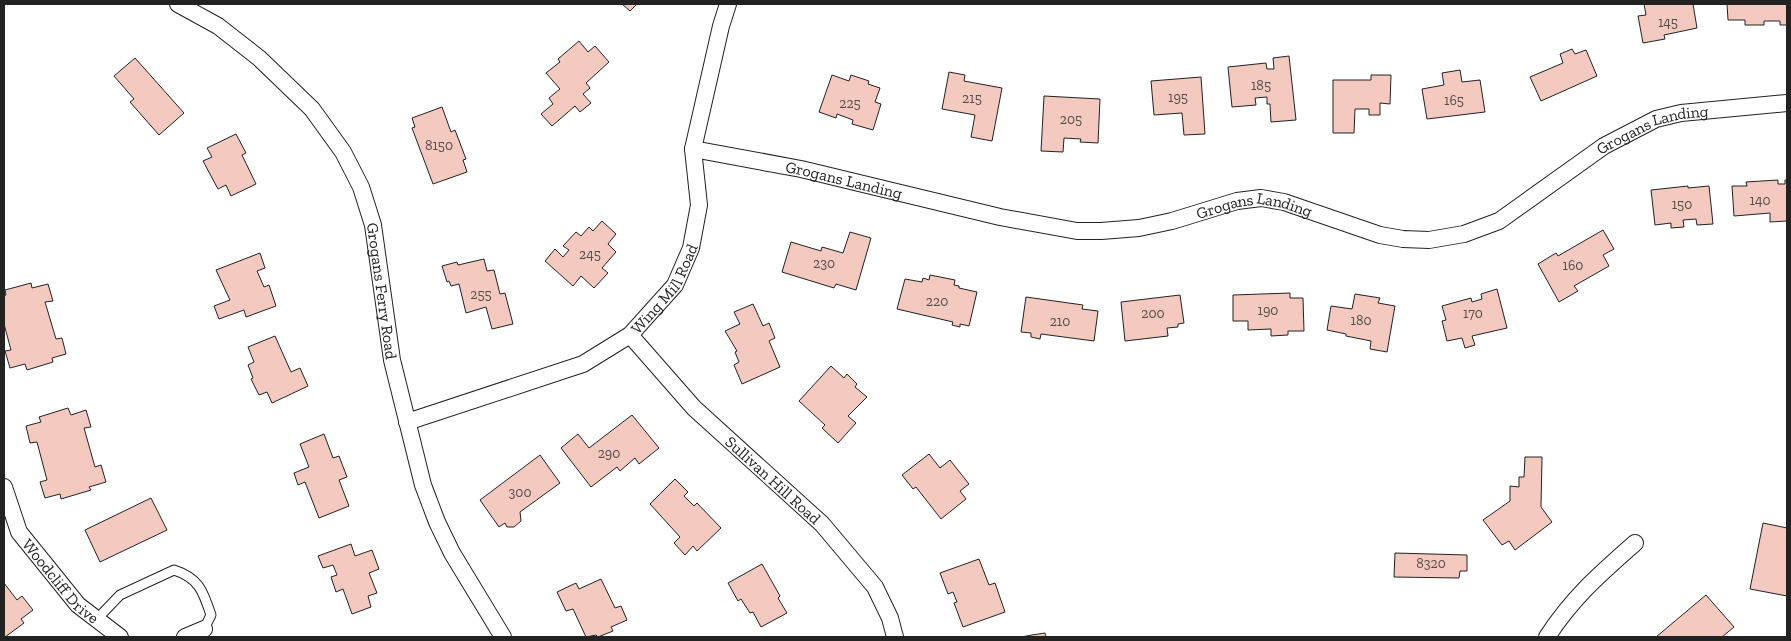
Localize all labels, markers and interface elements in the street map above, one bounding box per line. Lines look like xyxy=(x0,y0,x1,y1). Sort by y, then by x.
house number: 145 xyxy=(1658,14,1678,31)
house number: 185 xyxy=(1251,77,1271,94)
house number: 195 xyxy=(1168,89,1188,106)
house number: 215 xyxy=(962,90,982,107)
house number: 165 xyxy=(1444,92,1464,109)
house number: 225 xyxy=(839,95,861,112)
street label: Grogans Landing xyxy=(1592,101,1709,158)
house number: 205 xyxy=(1060,111,1082,128)
house number: 8150 xyxy=(425,137,453,154)
street label: Grogans Landing xyxy=(784,157,904,203)
street label: Grogans Landing xyxy=(1194,188,1315,223)
house number: 140 xyxy=(1750,192,1771,209)
house number: 150 xyxy=(1672,196,1692,213)
street label: Grogans Ferry Road xyxy=(363,221,401,361)
street label: Wing Mill Road xyxy=(627,240,701,337)
house number: 245 xyxy=(579,246,601,263)
house number: 230 xyxy=(813,255,835,272)
house number: 160 xyxy=(1563,257,1583,274)
house number: 255 xyxy=(470,286,492,303)
house number: 220 xyxy=(926,293,948,310)
house number: 190 xyxy=(1258,302,1278,319)
house number: 200 xyxy=(1141,305,1165,322)
house number: 170 xyxy=(1463,305,1483,322)
house number: 180 xyxy=(1351,312,1372,329)
house number: 210 xyxy=(1050,313,1070,330)
street label: Sullivan Hill Road xyxy=(722,432,825,528)
house number: 290 xyxy=(598,445,620,462)
house number: 300 xyxy=(509,484,531,501)
street label: Woodcliff Drive xyxy=(19,535,103,627)
house number: 8320 xyxy=(1416,555,1446,572)

